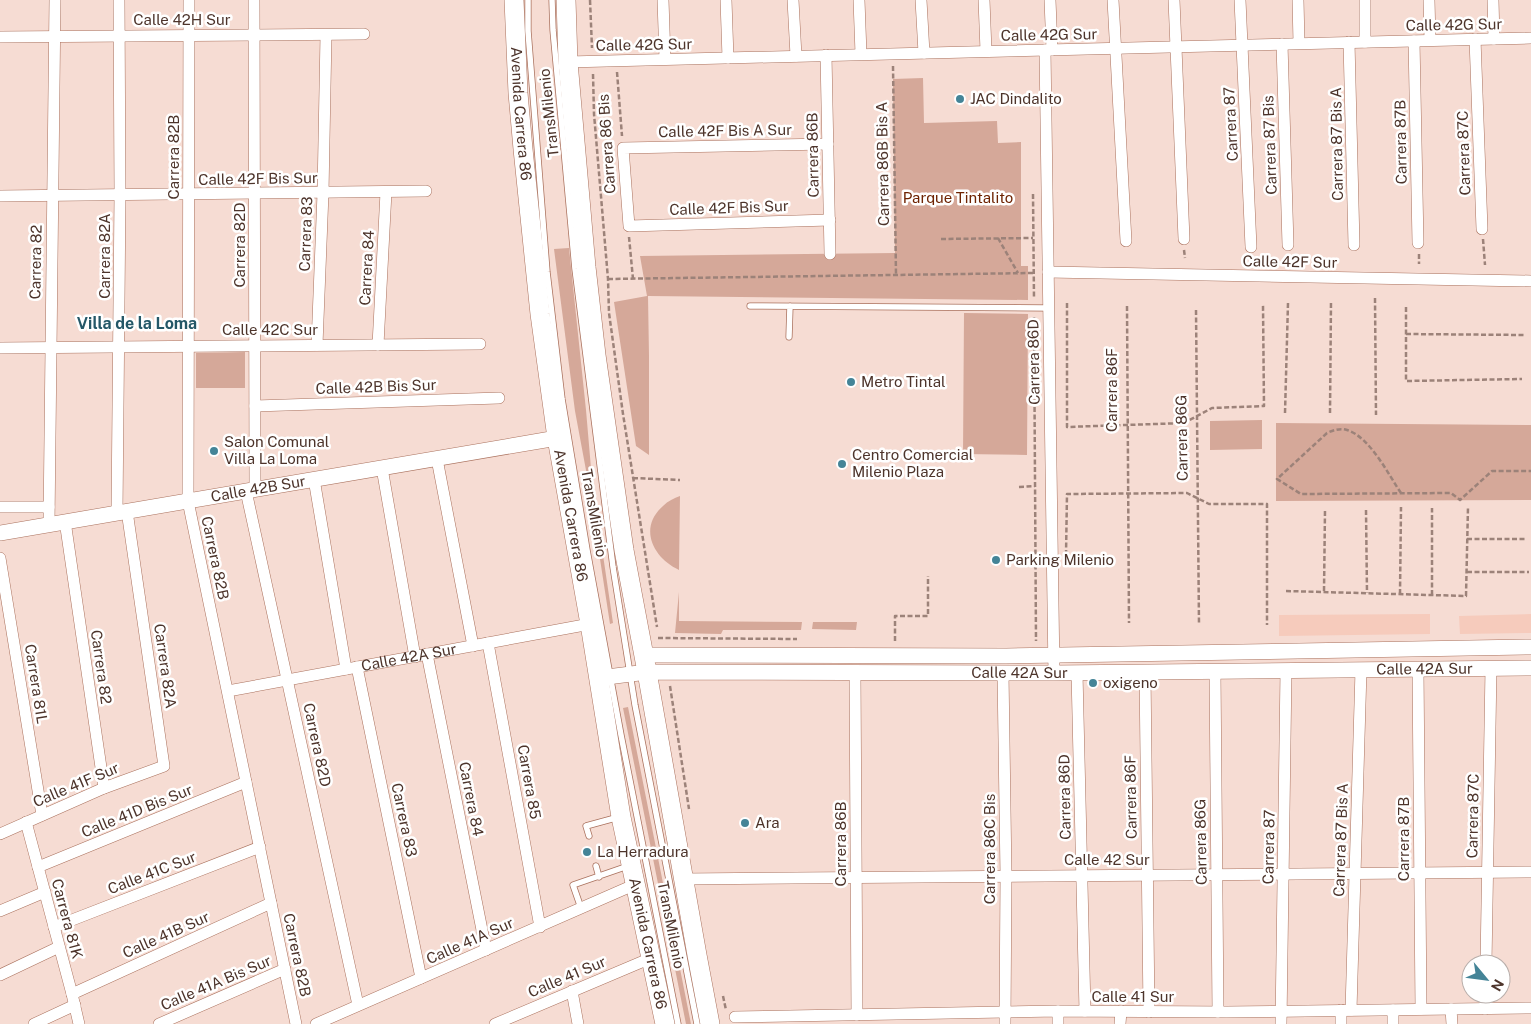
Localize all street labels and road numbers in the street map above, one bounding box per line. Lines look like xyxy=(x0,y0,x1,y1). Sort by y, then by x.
street label: Calle 42H Sur xyxy=(133,11,231,28)
street label: Calle 42G Sur xyxy=(1405,15,1503,34)
street label: Calle 42G Sur xyxy=(1000,25,1098,44)
street label: Calle 42G Sur xyxy=(595,35,693,54)
street label: Avenida Carrera 86 xyxy=(508,47,535,181)
street label: TransMilenio xyxy=(535,68,562,158)
street label: Carrera 87 xyxy=(1220,86,1241,162)
street label: Carrera 87 Bis A xyxy=(1327,87,1346,201)
street label: Carrera 86 Bis xyxy=(595,94,618,195)
street label: Carrera 87 Bis xyxy=(1259,95,1280,195)
street label: Carrera 87B xyxy=(1391,100,1410,184)
street label: Carrera 86B Bis A xyxy=(873,101,892,226)
street label: Carrera 87C xyxy=(1454,110,1473,196)
street label: Carrera 86B xyxy=(803,112,822,198)
street label: Carrera 82B xyxy=(165,115,182,199)
street label: Calle 42F Bis A Sur xyxy=(658,121,792,140)
street label: Calle 42F Bis Sur xyxy=(198,169,318,188)
street label: Carrera 83 xyxy=(296,196,315,272)
street label: Calle 42F Bis Sur xyxy=(669,197,789,218)
street label: Carrera 82D xyxy=(231,202,248,288)
street label: Carrera 82A xyxy=(96,213,113,299)
street label: Carrera 82 xyxy=(26,224,45,300)
street label: Carrera 84 xyxy=(356,230,377,306)
street label: Calle 42F Sur xyxy=(1243,252,1338,271)
street label: Carrera 86D xyxy=(1024,319,1043,405)
street label: Calle 42C Sur xyxy=(222,321,318,338)
street label: Carrera 86F xyxy=(1103,348,1120,432)
street label: Calle 42B Bis Sur xyxy=(315,376,437,397)
street label: Carrera 86G xyxy=(1172,395,1191,481)
street label: Avenida Carrera 86 xyxy=(551,448,591,583)
street label: TransMilenio xyxy=(578,468,611,558)
street label: Calle 42B Sur xyxy=(209,472,307,505)
street label: Carrera 82B xyxy=(198,515,233,601)
street label: Carrera 82A xyxy=(151,622,180,710)
street label: Carrera 82 xyxy=(88,629,115,705)
street label: Calle 42A Sur xyxy=(360,640,458,674)
street label: Carrera 81L xyxy=(22,643,51,725)
street label: Calle 42A Sur xyxy=(1376,660,1473,678)
street label: Calle 42A Sur xyxy=(971,664,1068,681)
street label: Carrera 82D xyxy=(300,701,335,788)
street label: Carrera 85 xyxy=(515,743,544,821)
street label: Carrera 86D xyxy=(1055,754,1074,840)
street label: Carrera 86F xyxy=(1121,755,1140,839)
street label: Calle 41F Sur xyxy=(30,759,122,810)
street label: Carrera 84 xyxy=(456,760,487,837)
street label: Carrera 87C xyxy=(1463,773,1482,859)
street label: Calle 41D Bis Sur xyxy=(79,780,195,841)
street label: Carrera 83 xyxy=(388,781,421,858)
street label: Carrera 87 Bis A xyxy=(1330,782,1351,897)
street label: Carrera 86C Bis xyxy=(981,794,998,904)
street label: Carrera 87B xyxy=(1395,797,1412,881)
street label: Carrera 86G xyxy=(1191,799,1210,885)
street label: Carrera 86B xyxy=(832,801,849,887)
street label: Carrera 87 xyxy=(1259,810,1278,884)
street label: Calle 41C Sur xyxy=(105,848,199,897)
street label: Calle 42 Sur xyxy=(1064,851,1150,868)
street label: Avenida Carrera 86 xyxy=(626,876,671,1011)
street label: Carrera 81K xyxy=(49,877,86,961)
street label: TransMilenio xyxy=(655,880,688,970)
street label: Calle 41B Sur xyxy=(120,908,212,961)
street label: Carrera 82B xyxy=(280,912,315,998)
street label: Calle 41A Sur xyxy=(424,914,516,967)
street label: Calle 41A Bis Sur xyxy=(158,952,274,1014)
street label: Calle 41 Sur xyxy=(525,952,608,1001)
street label: Calle 41 Sur xyxy=(1092,988,1175,1005)

